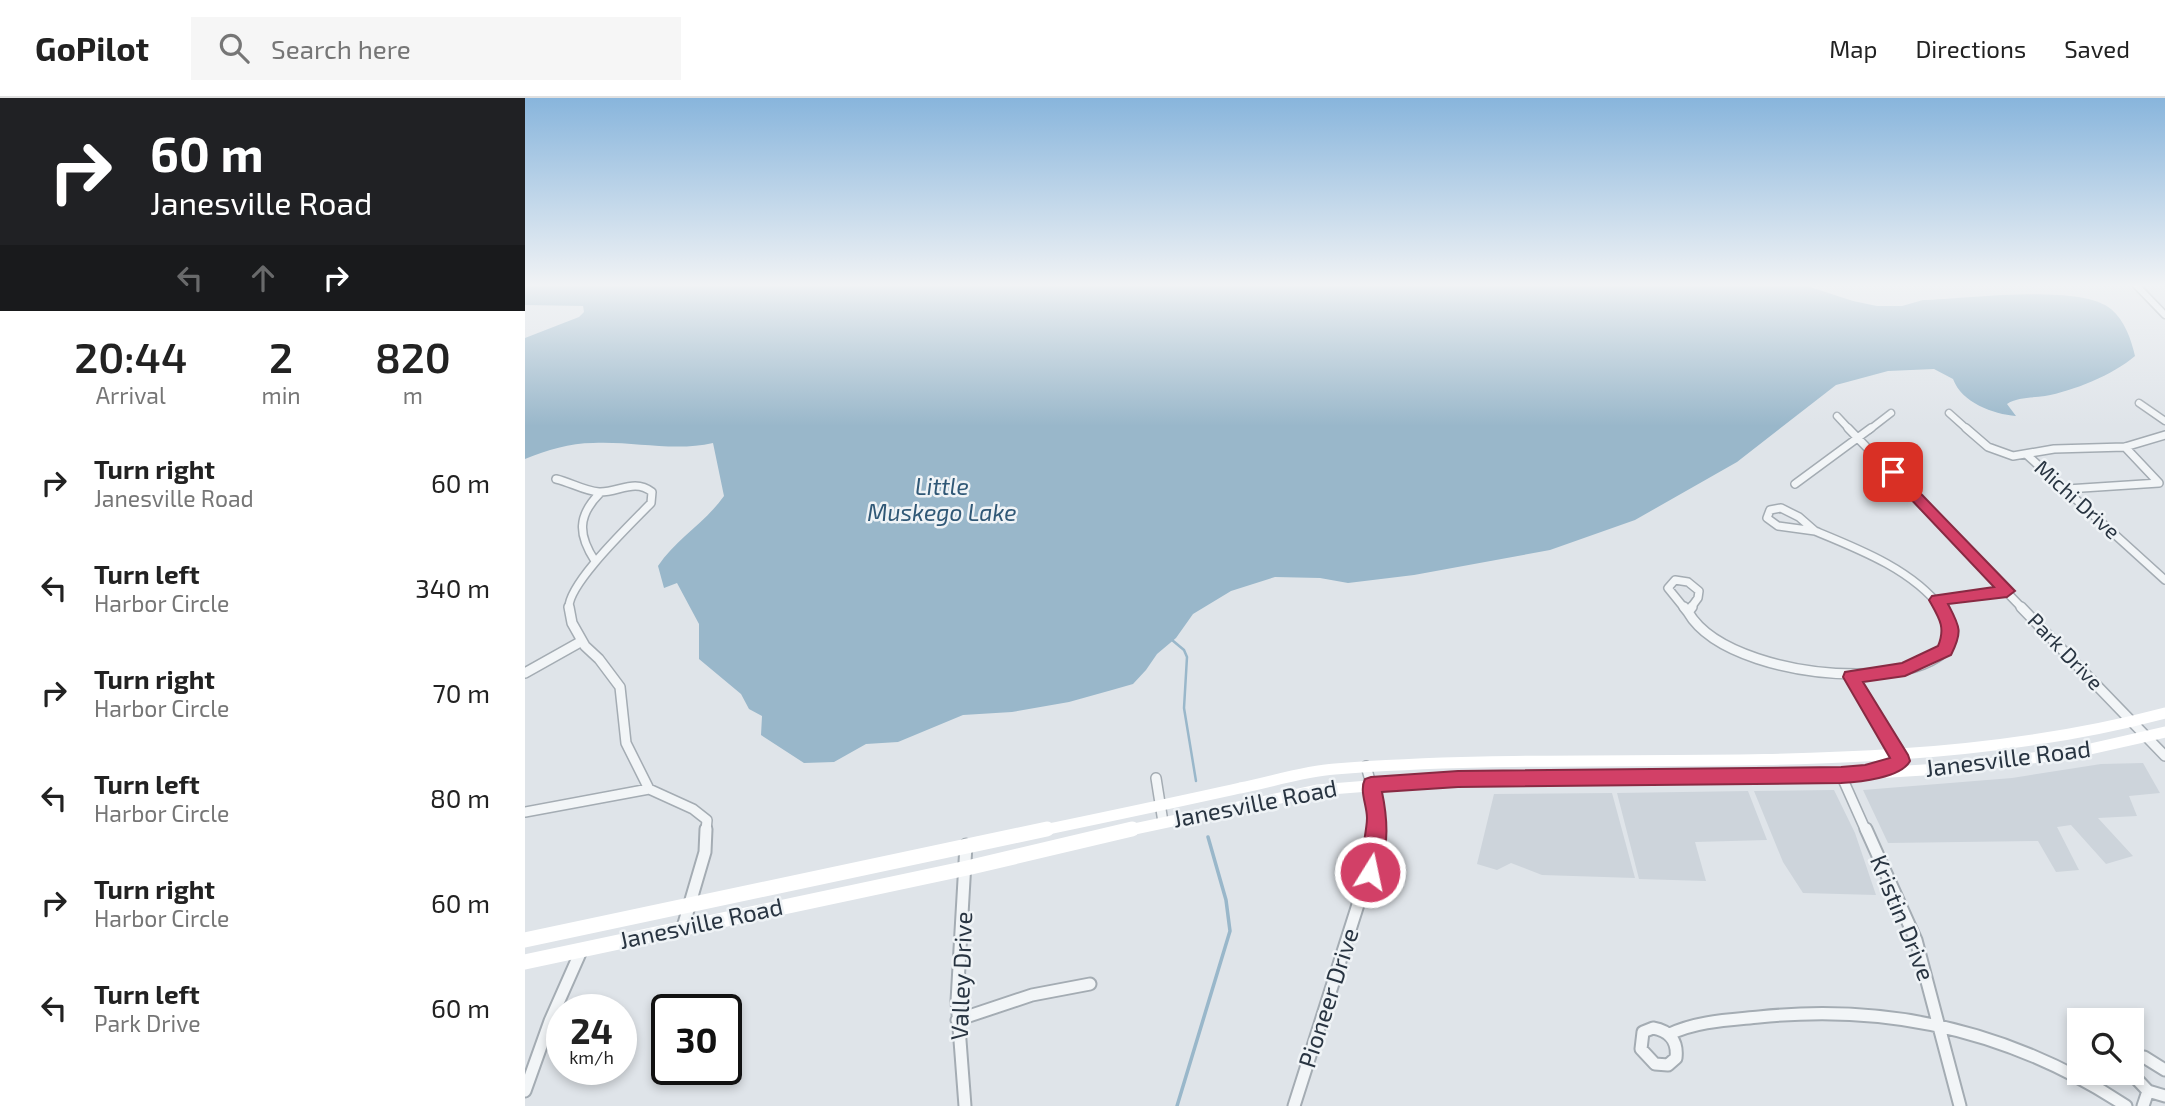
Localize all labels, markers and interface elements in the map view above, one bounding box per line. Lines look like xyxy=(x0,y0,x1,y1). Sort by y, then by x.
search box xyxy=(191,17,681,80)
text: GoPilot xyxy=(35,28,149,68)
icon: search xyxy=(215,29,253,67)
text: Search here xyxy=(271,33,411,64)
text: Map xyxy=(1829,34,1877,63)
text: Directions xyxy=(1915,34,2026,63)
text: Saved xyxy=(2064,34,2130,63)
text: 60 m xyxy=(150,123,264,182)
icon: right xyxy=(35,126,126,217)
text: Janesville Road xyxy=(150,183,372,221)
icon: left xyxy=(171,259,209,297)
icon: ahead xyxy=(244,259,282,297)
icon: right xyxy=(317,259,355,297)
text: 20:44 xyxy=(74,331,187,381)
text: 2 xyxy=(269,331,293,381)
text: 820 xyxy=(375,331,451,381)
text: Arrival xyxy=(96,381,166,409)
text: min xyxy=(262,381,301,409)
text: m xyxy=(403,381,423,409)
pin xyxy=(1863,442,1923,502)
text: Turn right xyxy=(94,453,215,484)
icon: arrive xyxy=(1874,453,1912,491)
street label: Michi Drive xyxy=(2030,454,2126,544)
icon: right xyxy=(35,464,73,502)
text: 60 m xyxy=(431,467,490,498)
water label: Little Muskego Lake xyxy=(867,472,1017,526)
text: Janesville Road xyxy=(94,484,254,512)
text: Turn left xyxy=(94,558,200,589)
icon: left xyxy=(35,569,73,607)
text: 340 m xyxy=(415,572,490,603)
text: Harbor Circle xyxy=(94,589,229,617)
street label: Park Drive xyxy=(2023,607,2109,695)
text: Turn right xyxy=(94,663,215,694)
icon: right xyxy=(35,674,73,712)
text: 70 m xyxy=(432,677,490,708)
text: Harbor Circle xyxy=(94,694,229,722)
street label: Janesville Road xyxy=(1923,733,2092,782)
text: Turn left xyxy=(94,768,200,799)
street label: Janesville Road xyxy=(1170,772,1339,833)
icon: left xyxy=(35,779,73,817)
text: 80 m xyxy=(430,782,490,813)
text: Harbor Circle xyxy=(94,799,229,827)
position arrow xyxy=(1333,835,1407,909)
street label: Kristin Drive xyxy=(1865,850,1942,985)
text: Turn right xyxy=(94,873,215,904)
icon: right xyxy=(35,884,73,922)
text: 60 m xyxy=(431,887,490,918)
street label: Janesville Road xyxy=(616,891,785,954)
text: Harbor Circle xyxy=(94,904,229,932)
street label: Valley Drive xyxy=(944,911,977,1041)
street label: Pioneer Drive xyxy=(1291,924,1364,1071)
text: Turn left xyxy=(94,978,200,1009)
icon: left xyxy=(35,989,73,1027)
text: 60 m xyxy=(431,992,490,1023)
speed limit sign: 30 xyxy=(651,994,742,1085)
map controls xyxy=(2067,1008,2144,1085)
button: search xyxy=(2067,1008,2144,1085)
text: Park Drive xyxy=(94,1009,201,1037)
text: 24 xyxy=(570,1009,613,1051)
text: km/h xyxy=(569,1046,614,1068)

